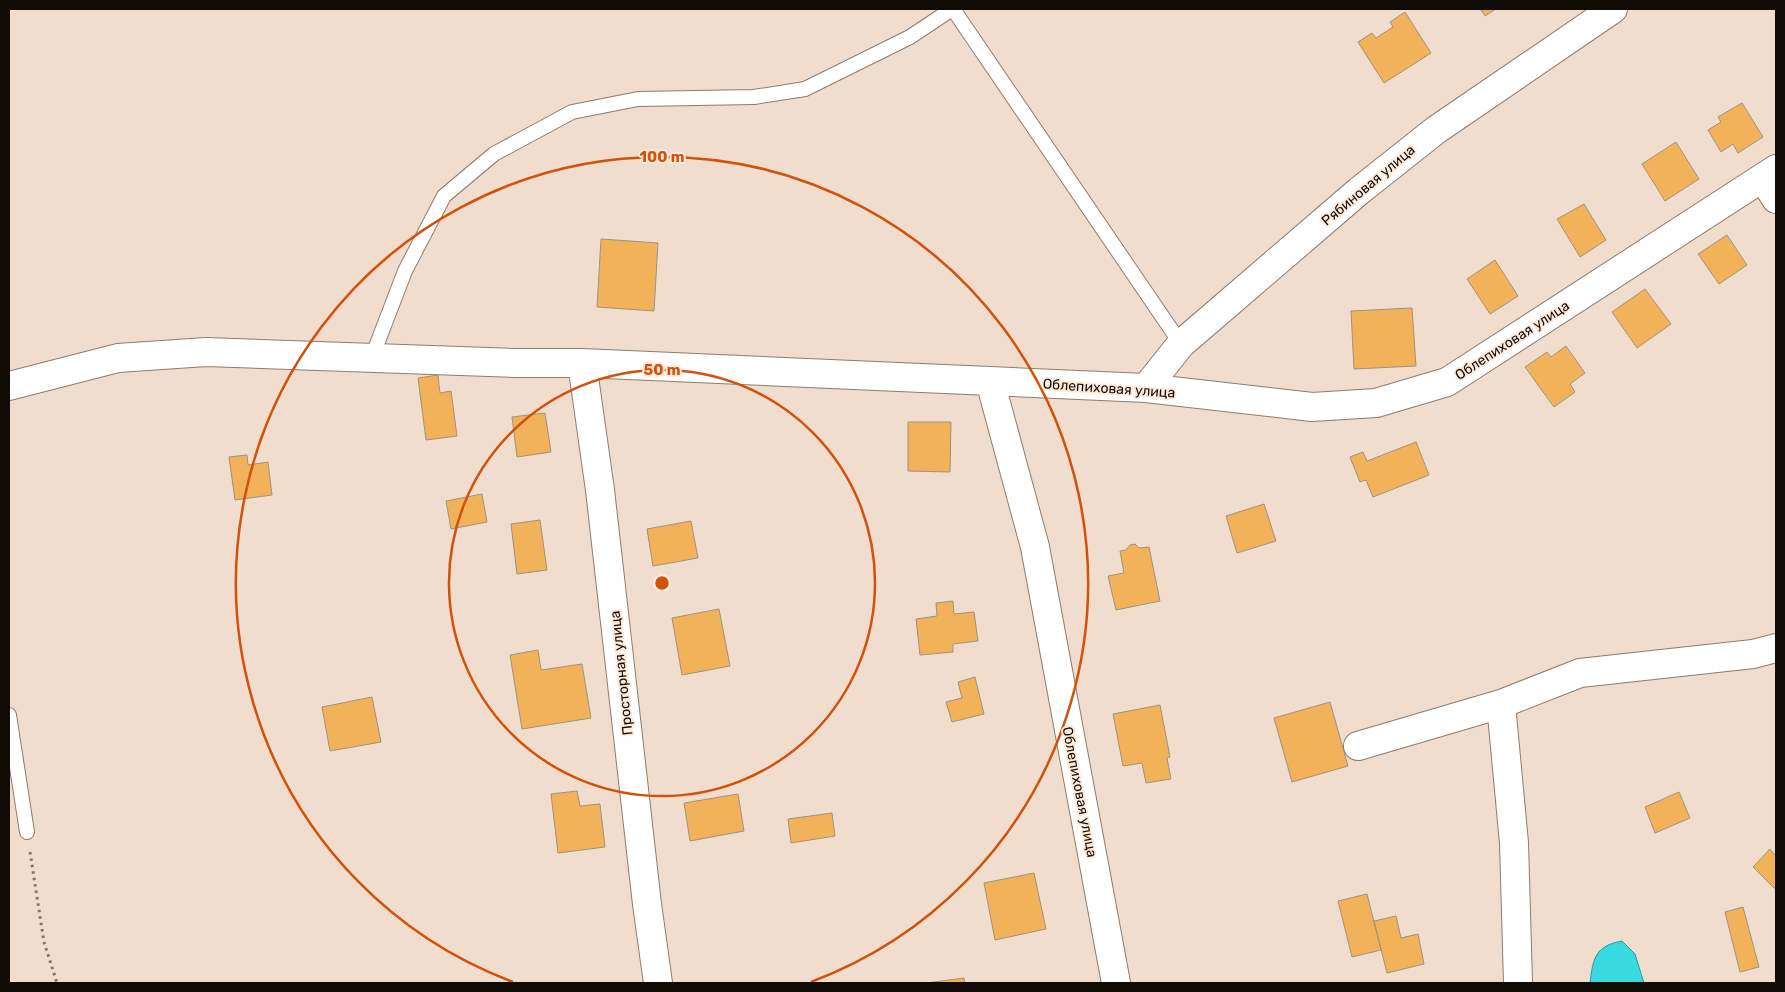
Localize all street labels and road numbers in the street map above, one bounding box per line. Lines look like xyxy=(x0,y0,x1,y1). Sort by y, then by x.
street label: Рябиновая улица xyxy=(1318,141,1419,229)
street label: Облепиховая улица xyxy=(1452,297,1573,384)
street label: Облепиховая улица xyxy=(1042,375,1176,402)
street label: Просторная улица xyxy=(606,610,636,736)
street label: Облепиховая улица xyxy=(1058,725,1101,859)

